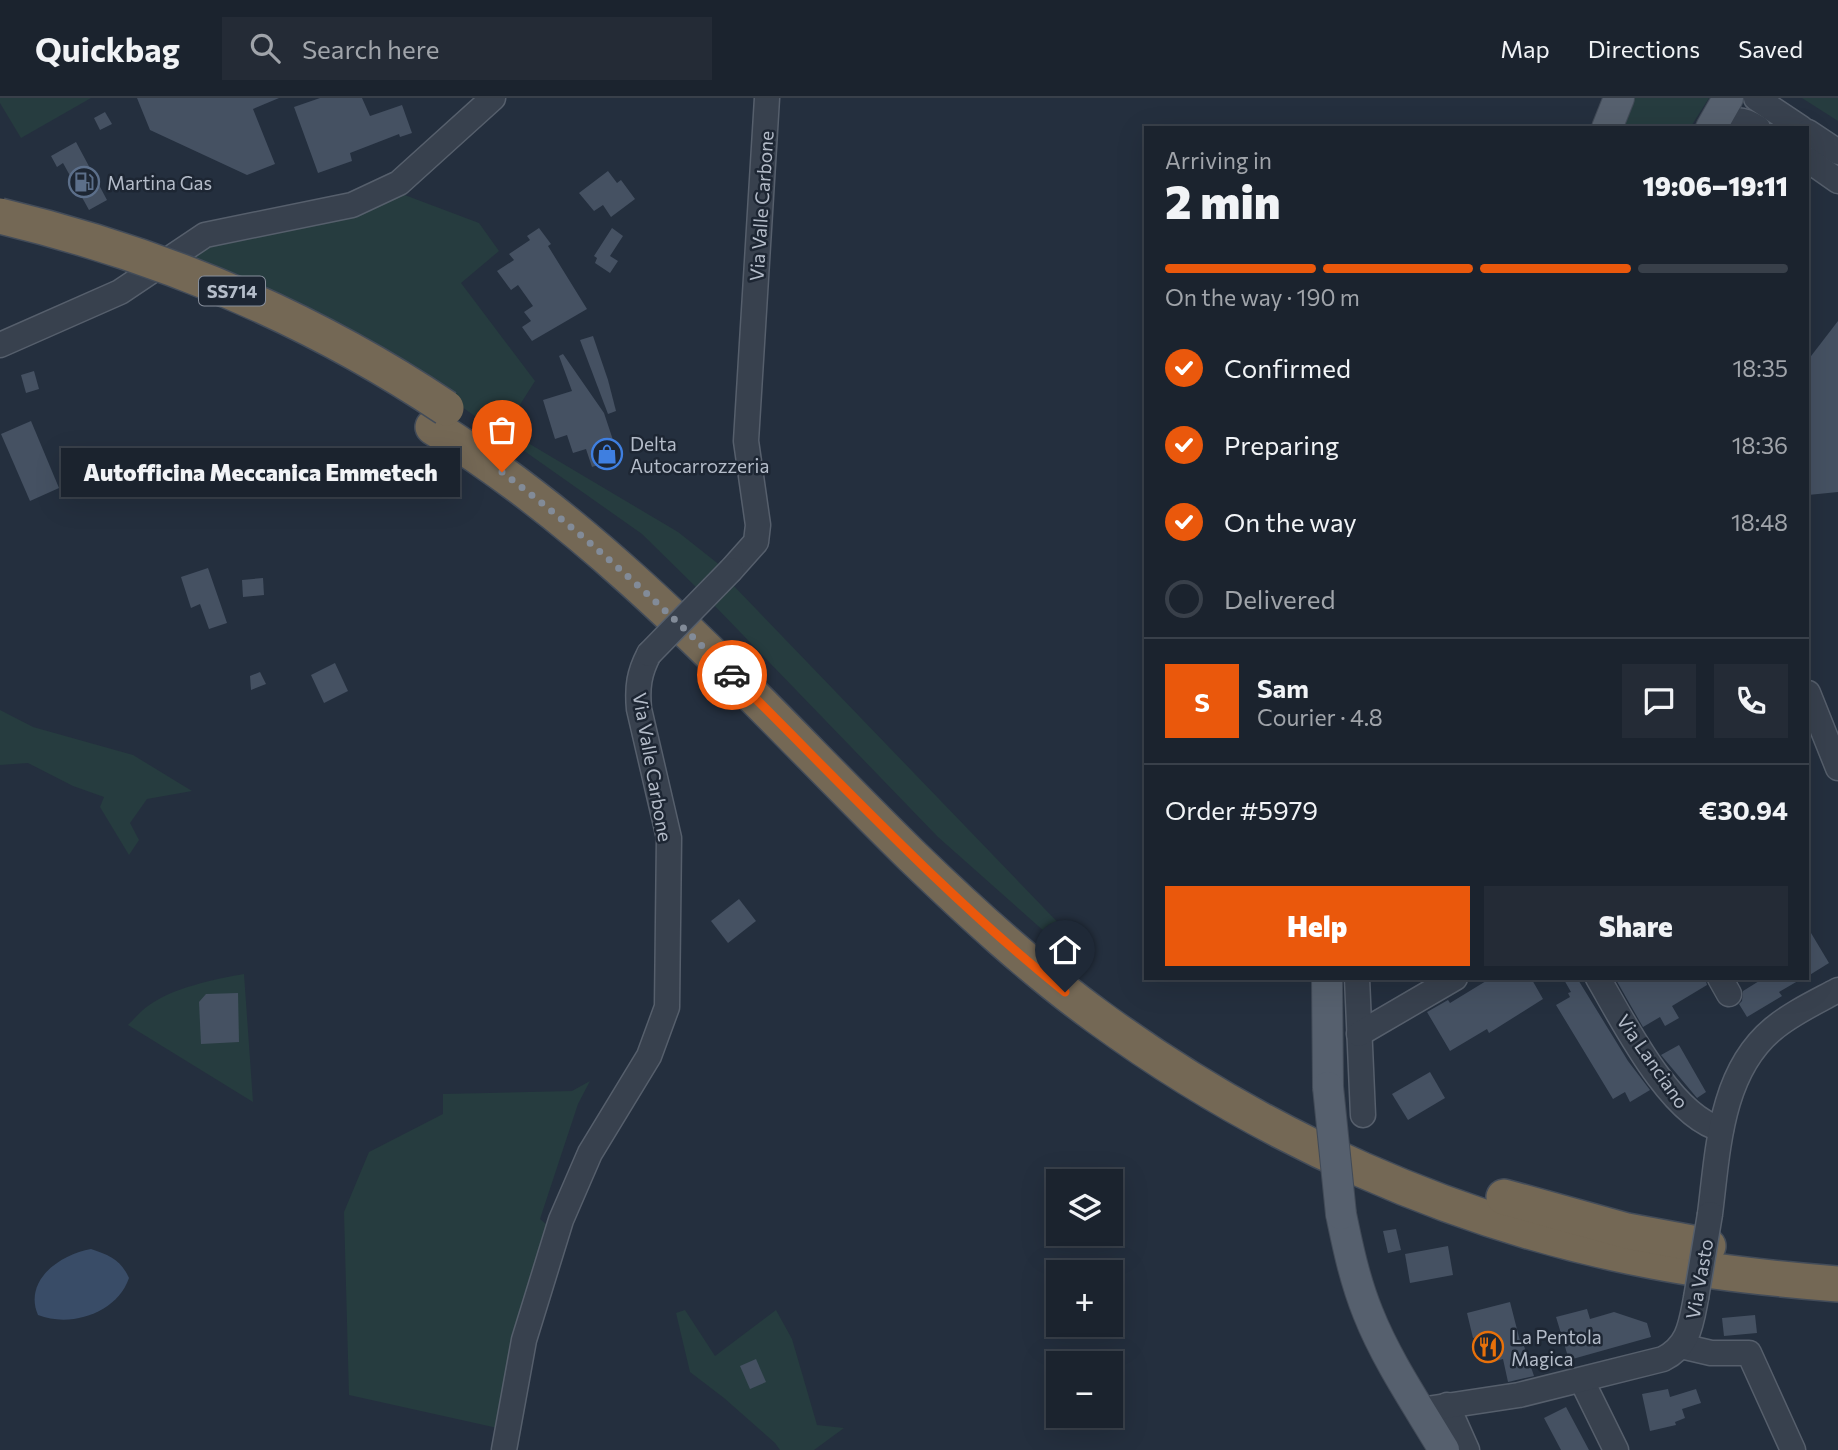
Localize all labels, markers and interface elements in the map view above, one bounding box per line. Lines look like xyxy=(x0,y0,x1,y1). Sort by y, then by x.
search box xyxy=(222,17,712,80)
text: Quickbag xyxy=(35,28,180,69)
icon: search xyxy=(246,29,284,67)
text: Search here xyxy=(302,33,439,64)
text: Map xyxy=(1500,34,1550,63)
text: Directions xyxy=(1588,34,1700,63)
text: Saved xyxy=(1738,34,1803,63)
street label: Via Valle Carbone xyxy=(744,130,778,282)
text: Arriving in xyxy=(1165,146,1272,174)
fuel station icon: Martina Gas xyxy=(67,165,101,199)
text: 19:06–19:11 xyxy=(1643,170,1788,201)
place label: Martina Gas xyxy=(107,171,212,194)
text: 2 min xyxy=(1165,172,1281,228)
road number: SS714 xyxy=(199,276,265,306)
text: On the way · 190 m xyxy=(1165,283,1360,311)
icon: check xyxy=(1165,349,1203,387)
text: Confirmed xyxy=(1224,352,1351,383)
text: 18:35 xyxy=(1732,354,1788,382)
pin xyxy=(472,400,532,472)
icon: bag xyxy=(483,411,521,449)
icon: check xyxy=(1165,426,1203,464)
text: Preparing xyxy=(1224,429,1339,460)
text: 18:36 xyxy=(1732,431,1788,459)
place label: Delta Autocarrozzeria xyxy=(630,432,769,477)
shop icon: Delta Autocarrozzeria xyxy=(590,437,624,471)
callout: Autofficina Meccanica Emmetech xyxy=(61,448,460,496)
text: Autofficina Meccanica Emmetech xyxy=(83,458,438,486)
icon: check xyxy=(1165,503,1203,541)
text: On the way xyxy=(1224,506,1357,537)
text: 18:48 xyxy=(1731,508,1788,536)
text: Delivered xyxy=(1224,583,1335,614)
courier xyxy=(697,640,767,710)
icon: car xyxy=(713,656,751,694)
button: chat xyxy=(1622,664,1696,738)
button: phone xyxy=(1714,664,1788,738)
text: Sam xyxy=(1257,672,1309,703)
text: S xyxy=(1194,686,1210,717)
street label: Via Valle Carbone xyxy=(629,691,677,843)
text: Courier · 4.8 xyxy=(1257,703,1383,731)
text: Order #5979 xyxy=(1165,794,1318,825)
text: €30.94 xyxy=(1699,794,1788,825)
button: Help xyxy=(1165,886,1470,966)
button: Share xyxy=(1484,886,1788,966)
pin xyxy=(1035,920,1095,992)
icon: home xyxy=(1046,931,1084,969)
street label: Via Lanciano xyxy=(1612,1009,1694,1113)
map controls xyxy=(1046,1169,1123,1428)
button: layers xyxy=(1046,1169,1123,1246)
street label: Via Vasto xyxy=(1681,1237,1717,1321)
button: + xyxy=(1046,1260,1123,1337)
place label: La Pentola Magica xyxy=(1511,1325,1602,1370)
restaurant icon: La Pentola Magica xyxy=(1471,1330,1505,1364)
button: − xyxy=(1046,1351,1123,1428)

